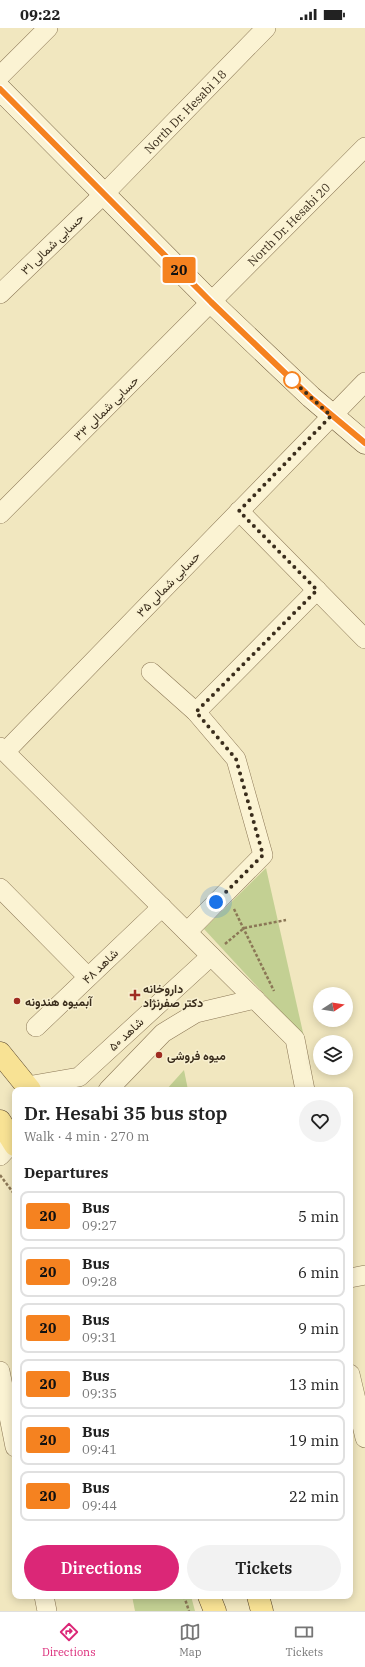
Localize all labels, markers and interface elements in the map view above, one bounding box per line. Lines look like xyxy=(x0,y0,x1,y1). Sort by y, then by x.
text: 09:22 xyxy=(20,5,61,24)
street label: North Dr. Hesabi 18 xyxy=(141,66,229,156)
street label: North Dr. Hesabi 20 xyxy=(244,179,333,269)
street label: حسابی شمالی ۳۱ xyxy=(18,210,87,278)
line badge: 20 xyxy=(161,257,197,283)
text: 20 xyxy=(171,261,187,279)
unlabelled marker xyxy=(283,371,301,389)
street label: حسابی شمالی ۳۳ xyxy=(70,372,142,444)
street label: حسابی شمالی ۳۵ xyxy=(133,548,204,620)
your location xyxy=(206,892,226,912)
street label: شاهد ۴۸ xyxy=(79,945,121,987)
place label: داروخانه دکتر صفرنژاد xyxy=(143,981,203,1011)
north arrow xyxy=(313,987,353,1027)
map controls xyxy=(313,987,353,1075)
marker: داروخانه دکتر صفرنژاد xyxy=(130,990,140,1000)
place label: آبمیوه هندونه xyxy=(25,994,93,1010)
marker: آبمیوه هندونه xyxy=(12,996,22,1006)
street label: شاهد ۵۰ xyxy=(105,1014,147,1054)
button: layers xyxy=(313,1035,353,1075)
place label: میوه فروشی xyxy=(167,1048,226,1064)
marker: میوه فروشی xyxy=(154,1050,164,1060)
button: heart xyxy=(299,1100,341,1142)
text: Dr. Hesabi 35 bus stop xyxy=(24,1101,228,1125)
text: Walk · 4 min · 270 m xyxy=(24,1128,149,1145)
text: Departures xyxy=(24,1163,108,1182)
text: Bus xyxy=(82,1198,110,1217)
text: 20 xyxy=(40,1207,56,1225)
text: 5 min xyxy=(298,1207,339,1226)
text: 09:27 xyxy=(82,1217,117,1234)
text: Bus xyxy=(82,1254,110,1273)
text: 20 xyxy=(40,1263,56,1281)
text: 6 min xyxy=(298,1263,339,1282)
text: 09:28 xyxy=(82,1273,117,1290)
text: Bus xyxy=(82,1310,110,1329)
text: 20 xyxy=(40,1319,56,1337)
text: 9 min xyxy=(298,1319,339,1338)
text: 09:31 xyxy=(82,1329,117,1346)
text: Bus xyxy=(82,1366,110,1385)
text: 20 xyxy=(40,1375,56,1393)
text: 13 min xyxy=(289,1375,339,1394)
text: 09:35 xyxy=(82,1385,117,1402)
text: Bus xyxy=(82,1422,110,1441)
text: 20 xyxy=(40,1431,56,1449)
text: 19 min xyxy=(289,1431,339,1450)
text: 09:41 xyxy=(82,1441,117,1458)
text: Bus xyxy=(82,1478,110,1497)
text: 20 xyxy=(40,1487,56,1505)
text: 22 min xyxy=(289,1487,339,1506)
text: 09:44 xyxy=(82,1497,117,1514)
button: Directions xyxy=(24,1545,179,1591)
button: Tickets xyxy=(187,1545,341,1591)
tab: Directions xyxy=(42,1621,96,1659)
tab: Map xyxy=(179,1621,202,1659)
tab: Tickets xyxy=(285,1621,323,1659)

